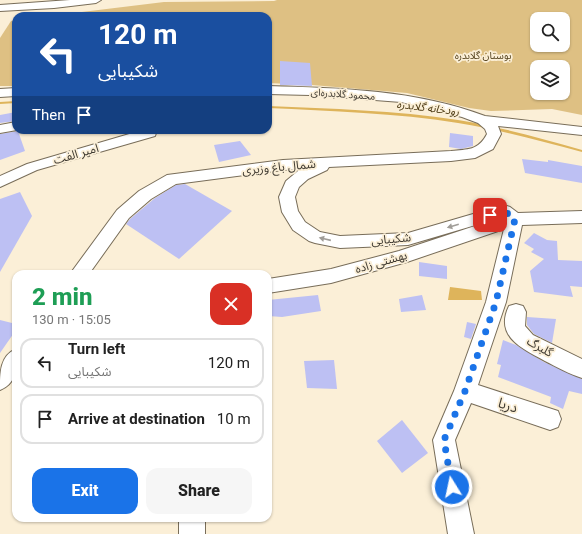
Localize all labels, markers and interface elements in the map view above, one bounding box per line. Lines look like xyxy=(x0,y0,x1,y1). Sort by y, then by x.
map controls xyxy=(530,12,570,100)
button: search xyxy=(530,12,570,52)
text: 120 m xyxy=(98,18,177,51)
icon: left xyxy=(32,28,84,80)
park label: بوستان گلابدره xyxy=(455,50,512,62)
text: شکیبایی xyxy=(98,60,158,81)
button: layers xyxy=(530,60,570,100)
street label: محمود گلابدره‌ای xyxy=(310,86,376,103)
water label: رودخانه گلابدره xyxy=(396,98,460,118)
icon: arrive xyxy=(73,104,95,126)
text: Then xyxy=(32,106,65,124)
street label: امیر الفت xyxy=(52,141,100,167)
street label: شمال باغ وزیری xyxy=(242,157,317,179)
pin xyxy=(473,198,507,232)
icon: arrive xyxy=(479,204,501,226)
one-way arrow xyxy=(446,223,458,229)
street label: شکیبایی xyxy=(370,230,412,248)
one-way arrow xyxy=(319,235,331,241)
street label: بهشتی زاده xyxy=(353,248,409,276)
text: 2 min xyxy=(32,283,93,311)
button: close xyxy=(210,283,252,325)
text: 130 m · 15:05 xyxy=(32,312,111,327)
street label: گلبرگ xyxy=(525,334,556,360)
text: Turn left xyxy=(68,340,125,358)
icon: left xyxy=(34,352,56,374)
text: 120 m xyxy=(208,354,250,372)
text: شکیبایی xyxy=(68,364,111,379)
street label: دریا xyxy=(496,394,520,417)
icon: arrive xyxy=(34,408,56,430)
text: Arrive at destination xyxy=(68,410,205,428)
text: 10 m xyxy=(217,410,251,428)
position arrow xyxy=(431,466,473,508)
button: Exit xyxy=(32,468,138,514)
button: Share xyxy=(146,468,252,514)

